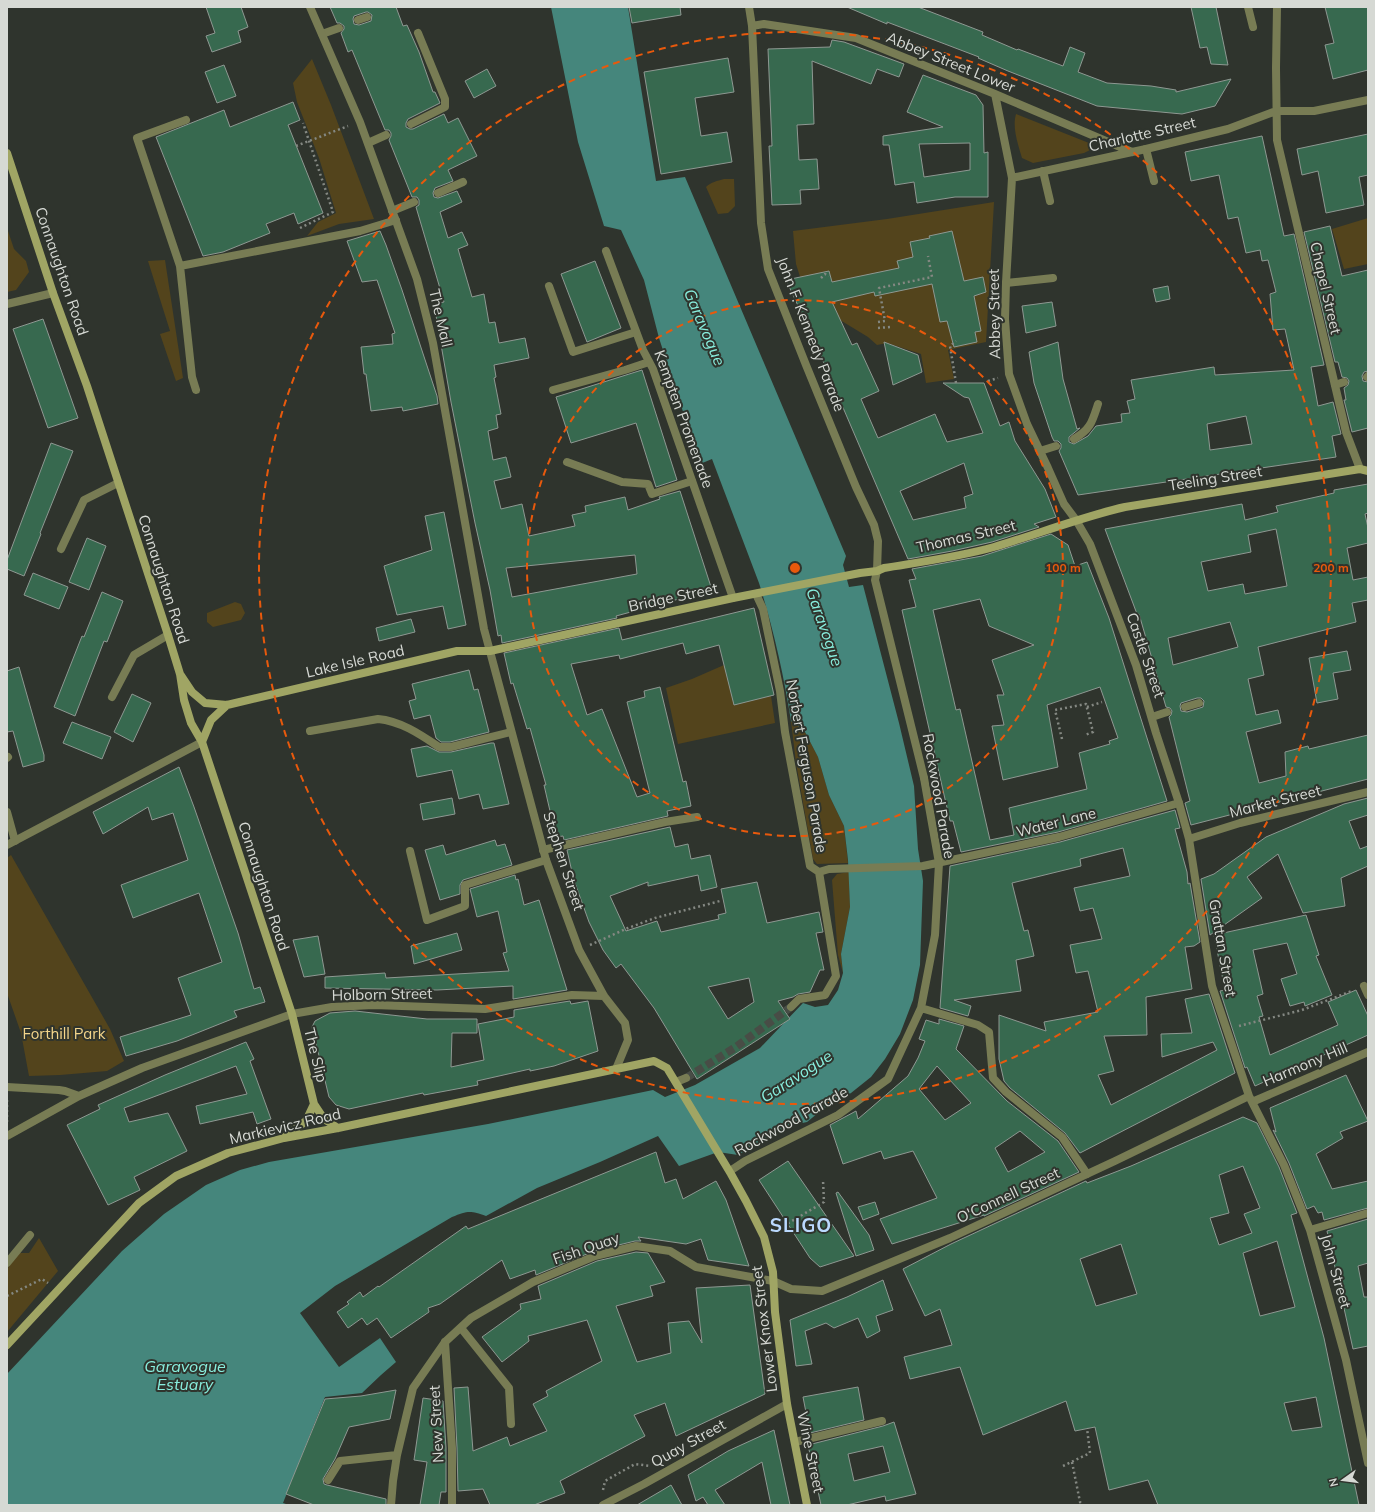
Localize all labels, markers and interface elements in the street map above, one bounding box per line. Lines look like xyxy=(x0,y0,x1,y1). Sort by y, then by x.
street label: Abbey Street Lower xyxy=(884,27,1019,97)
street label: Charlotte Street xyxy=(1087,112,1197,156)
street label: Connaughton Road xyxy=(31,204,93,338)
street label: Chapel Street xyxy=(1306,240,1346,336)
street label: John F. Kennedy Parade xyxy=(773,254,849,414)
street label: Abbey Street xyxy=(984,269,1004,359)
water label: Garavogue xyxy=(680,286,730,369)
street label: The Mall xyxy=(425,287,457,349)
street label: Kempten Promenade xyxy=(650,347,718,491)
street label: Teeling Street xyxy=(1167,461,1263,495)
street label: Connaughton Road xyxy=(134,512,194,646)
street label: Thomas Street xyxy=(914,515,1018,557)
text: 100 m xyxy=(1045,560,1081,575)
text: 200 m xyxy=(1313,560,1349,575)
centre of rings xyxy=(788,561,802,575)
street label: Bridge Street xyxy=(627,578,719,616)
water label: Garavogue xyxy=(802,585,848,669)
street label: Castle Street xyxy=(1123,610,1169,700)
street label: Lake Isle Road xyxy=(304,640,406,682)
street label: Norbert Ferguson Parade xyxy=(782,678,832,854)
street label: Rockwood Parade xyxy=(919,732,959,860)
street label: Market Street xyxy=(1227,780,1323,822)
street label: Water Lane xyxy=(1014,803,1098,841)
street label: Stephen Street xyxy=(539,809,589,913)
street label: Connaughton Road xyxy=(234,819,294,953)
street label: Grattan Street xyxy=(1205,898,1241,998)
street label: Holborn Street xyxy=(331,984,433,1004)
park label: Forthill Park xyxy=(23,1024,106,1043)
street label: The Slip xyxy=(300,1026,332,1084)
street label: Harmony Hill xyxy=(1260,1038,1350,1090)
water label: Garavogue xyxy=(756,1045,836,1107)
street label: Rockwood Parade xyxy=(731,1082,851,1160)
street label: Markievicz Road xyxy=(227,1104,343,1148)
street label: O'Connell Street xyxy=(953,1163,1063,1227)
district label: SLIGO xyxy=(770,1213,832,1237)
street label: Fish Quay xyxy=(550,1228,622,1268)
street label: John Street xyxy=(1316,1232,1356,1310)
street label: Lower Knox Street xyxy=(747,1265,781,1393)
water label: Garavogue Estuary xyxy=(144,1356,226,1394)
street label: New Street xyxy=(424,1385,448,1463)
street label: Wine Street xyxy=(793,1410,829,1494)
street label: Quay Street xyxy=(647,1415,729,1471)
north arrow xyxy=(1323,1460,1363,1500)
text: N xyxy=(1325,1477,1341,1488)

